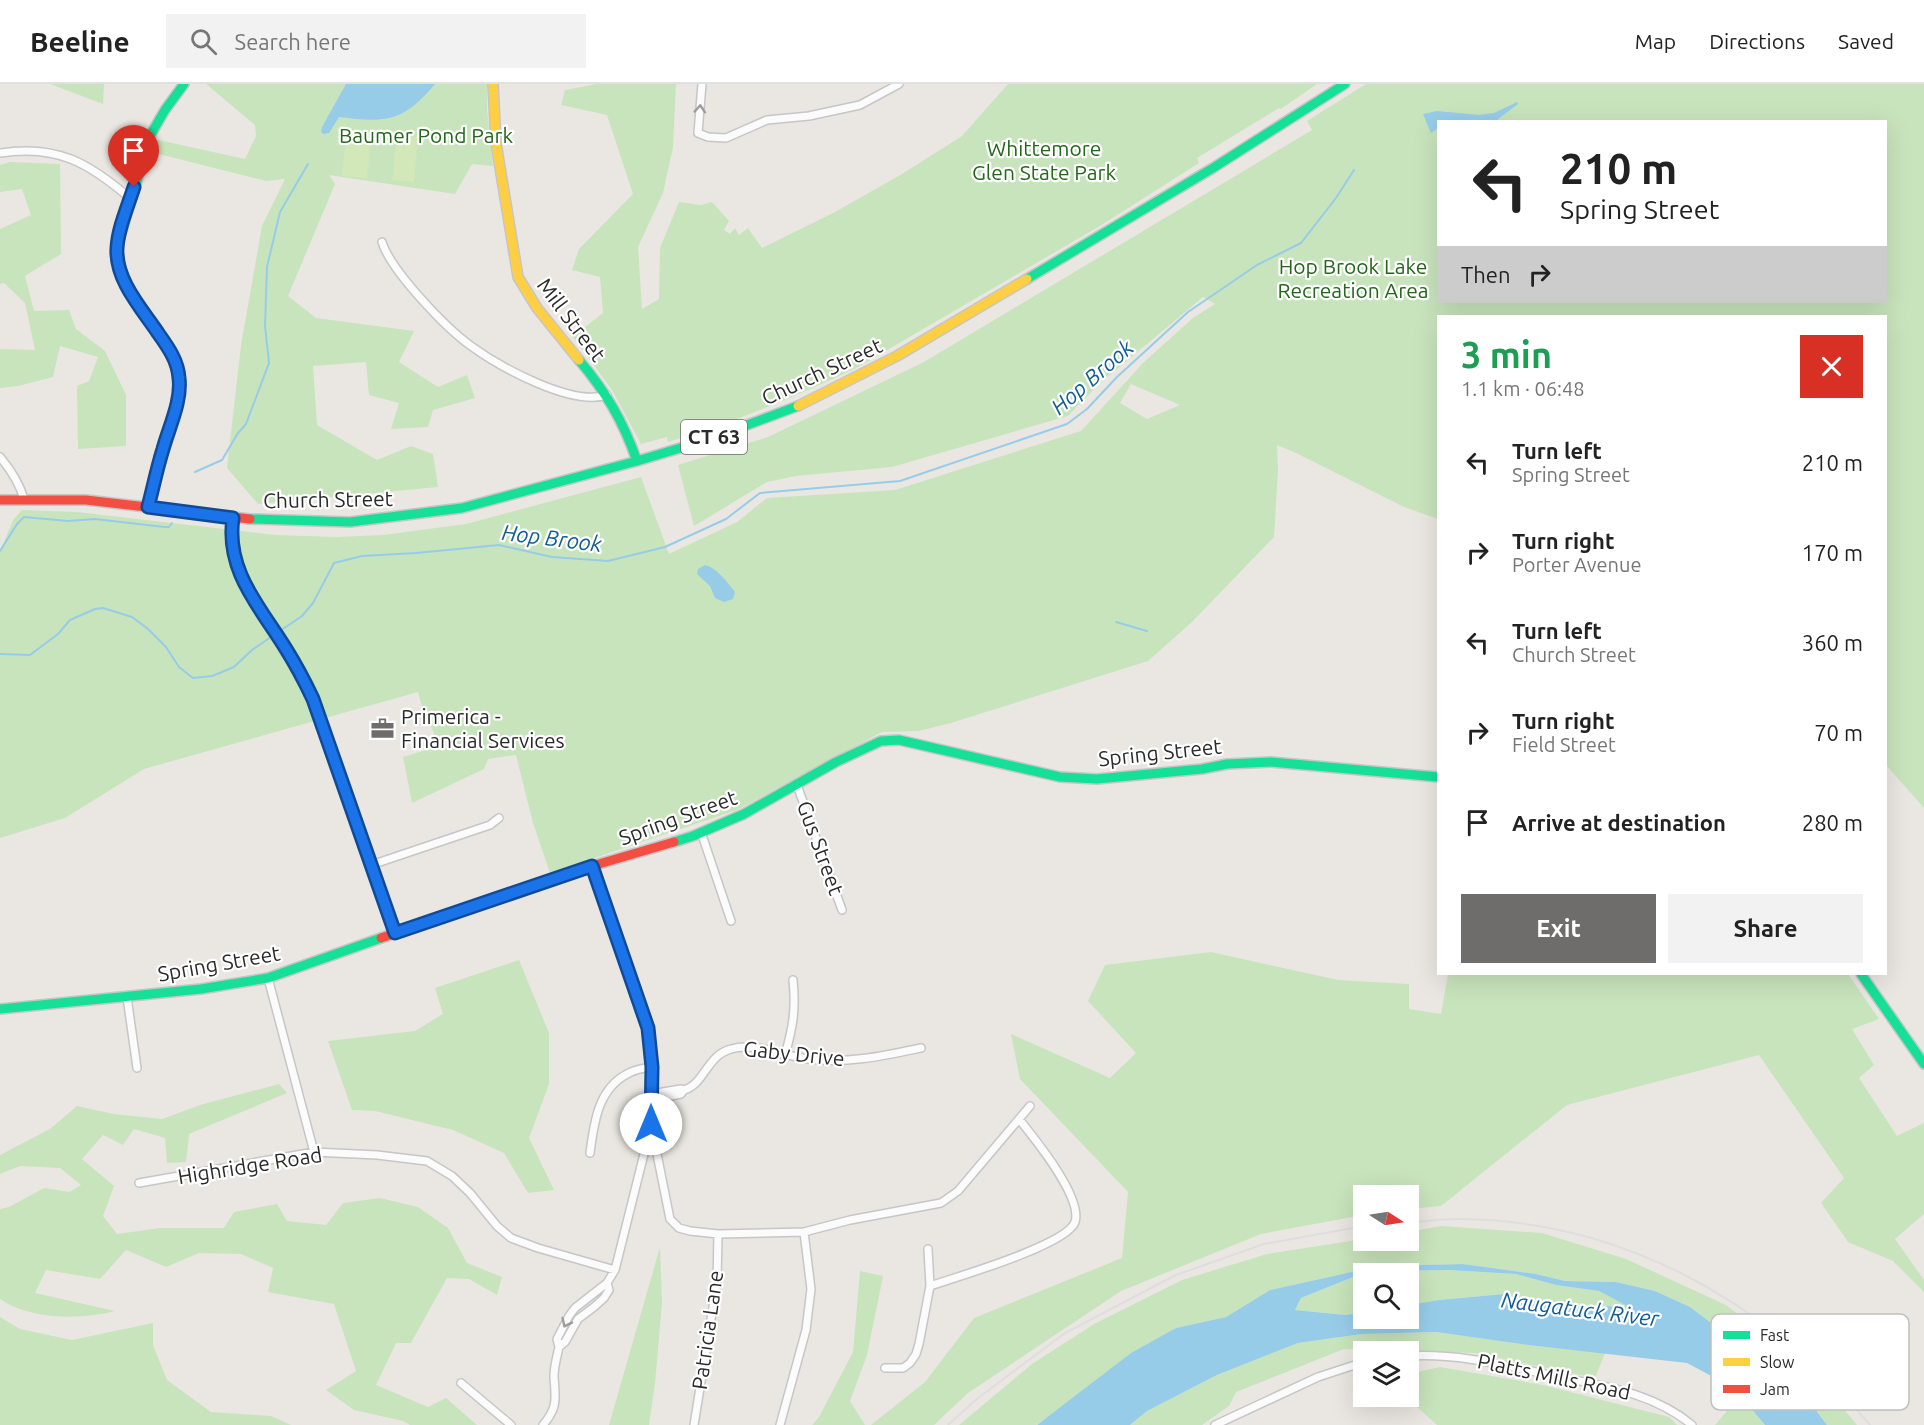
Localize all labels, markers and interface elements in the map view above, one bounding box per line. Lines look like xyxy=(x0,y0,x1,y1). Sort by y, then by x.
search box xyxy=(166,14,586,68)
icon: search xyxy=(187,25,220,58)
text: Beeline xyxy=(30,26,130,57)
text: Search here xyxy=(235,29,351,54)
text: Map xyxy=(1635,29,1676,53)
text: Directions xyxy=(1709,29,1805,53)
text: Saved xyxy=(1838,29,1894,53)
one-way arrow xyxy=(693,104,706,113)
park label: Baumer Pond Park xyxy=(339,123,513,147)
pin xyxy=(108,125,159,187)
icon: arrive xyxy=(117,134,150,167)
park label: Whittemore Glen State Park xyxy=(972,136,1116,184)
icon: left xyxy=(1461,144,1539,222)
text: 210 m xyxy=(1560,145,1677,192)
text: Spring Street xyxy=(1560,194,1719,224)
park label: Hop Brook Lake Recreation Area xyxy=(1277,254,1429,302)
icon: right xyxy=(1523,258,1556,291)
text: Then xyxy=(1461,262,1511,287)
street label: Mill Street xyxy=(533,273,611,366)
street label: Church Street xyxy=(758,333,886,409)
water label: Hop Brook xyxy=(1045,334,1138,419)
text: 3 min xyxy=(1461,334,1552,375)
button: close xyxy=(1800,335,1863,398)
text: 1.1 km · 06:48 xyxy=(1461,377,1585,400)
road number: CT 63 xyxy=(681,420,747,454)
text: Turn left xyxy=(1512,438,1602,463)
icon: left xyxy=(1461,446,1494,479)
text: 210 m xyxy=(1802,450,1863,475)
text: Spring Street xyxy=(1512,463,1630,486)
street label: Church Street xyxy=(263,486,393,512)
water label: Hop Brook xyxy=(501,519,604,556)
text: Turn right xyxy=(1512,528,1614,553)
icon: right xyxy=(1461,536,1494,569)
text: 170 m xyxy=(1802,540,1863,565)
text: Porter Avenue xyxy=(1512,553,1641,576)
text: Turn left xyxy=(1512,618,1602,643)
icon: left xyxy=(1461,626,1494,659)
text: 360 m xyxy=(1802,630,1863,655)
text: Church Street xyxy=(1512,643,1636,666)
place label: Primerica - Financial Services xyxy=(401,704,565,752)
text: Turn right xyxy=(1512,708,1614,733)
office icon: Primerica - Financial Services xyxy=(370,716,396,742)
icon: right xyxy=(1461,716,1494,749)
text: 70 m xyxy=(1814,720,1863,745)
text: Field Street xyxy=(1512,733,1616,756)
street label: Spring Street xyxy=(1097,734,1223,770)
street label: Spring Street xyxy=(615,785,740,850)
street label: Gus Street xyxy=(793,797,849,898)
icon: arrive xyxy=(1461,806,1494,839)
text: Arrive at destination xyxy=(1512,810,1726,835)
text: 280 m xyxy=(1802,810,1863,835)
button: Exit xyxy=(1461,894,1656,963)
button: Share xyxy=(1668,894,1863,963)
street label: Spring Street xyxy=(156,940,282,986)
street label: Gaby Drive xyxy=(742,1036,846,1070)
position arrow xyxy=(619,1092,683,1156)
street label: Highridge Road xyxy=(176,1142,324,1188)
north arrow xyxy=(1353,1185,1419,1251)
map controls xyxy=(1353,1185,1419,1407)
button: search xyxy=(1353,1263,1419,1329)
street label: Patricia Lane xyxy=(687,1269,727,1391)
water label: Naugatuck River xyxy=(1500,1286,1661,1331)
legend xyxy=(1711,1314,1909,1410)
one-way arrow xyxy=(562,1316,573,1327)
text: Fast xyxy=(1760,1326,1790,1344)
button: layers xyxy=(1353,1341,1419,1407)
street label: Platts Mills Road xyxy=(1475,1348,1633,1404)
text: Slow xyxy=(1760,1353,1795,1371)
text: Jam xyxy=(1760,1380,1790,1398)

